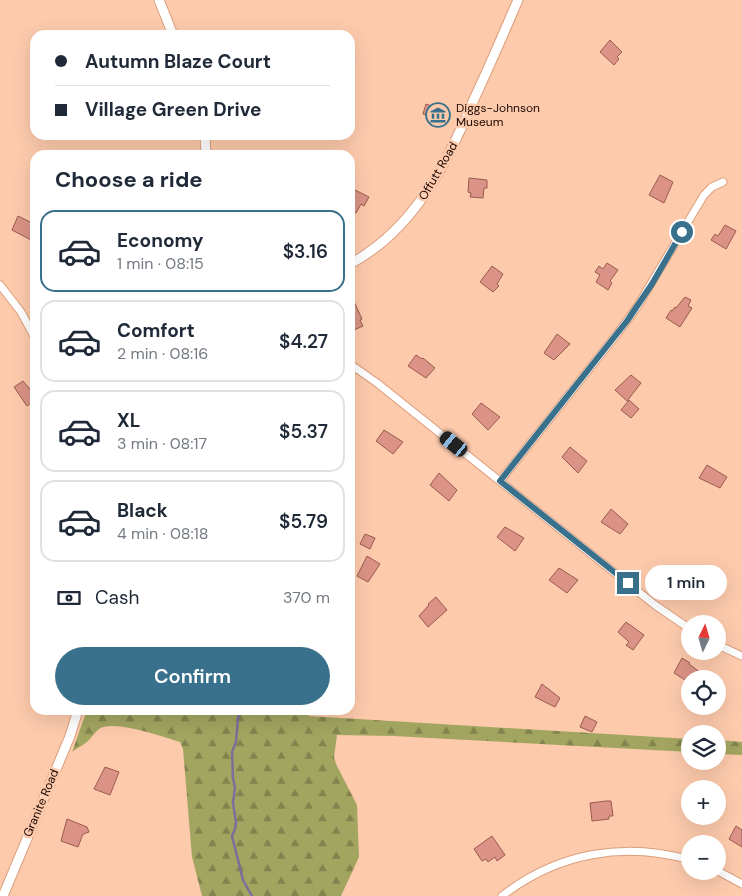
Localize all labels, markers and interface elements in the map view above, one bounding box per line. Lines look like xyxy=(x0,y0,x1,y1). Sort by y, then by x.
text: Autumn Blaze Court xyxy=(85,49,271,74)
text: Village Green Drive xyxy=(85,97,261,122)
place label: Diggs-Johnson Museum xyxy=(456,100,540,130)
museum icon: Diggs-Johnson Museum xyxy=(425,102,451,128)
street label: Offutt Road xyxy=(415,139,461,203)
text: Choose a ride xyxy=(55,165,203,194)
route start xyxy=(671,221,693,243)
text: Economy xyxy=(117,228,204,253)
icon: car xyxy=(57,229,102,274)
text: $3.16 xyxy=(283,239,328,264)
text: 1 min · 08:15 xyxy=(117,253,204,274)
text: Comfort xyxy=(117,318,195,343)
icon: car xyxy=(57,319,102,364)
text: $4.27 xyxy=(279,329,328,354)
text: 2 min · 08:16 xyxy=(117,343,208,364)
text: XL xyxy=(117,408,140,433)
icon: car xyxy=(57,409,102,454)
text: $5.37 xyxy=(279,419,328,444)
car xyxy=(437,429,470,459)
text: 3 min · 08:17 xyxy=(117,433,207,454)
text: Black xyxy=(117,498,168,523)
icon: car xyxy=(57,499,102,544)
text: $5.79 xyxy=(279,509,328,534)
text: 4 min · 08:18 xyxy=(117,523,209,544)
callout: 1 min xyxy=(646,566,728,600)
route end xyxy=(617,572,639,594)
text: 1 min xyxy=(667,572,705,593)
icon: cash xyxy=(55,584,83,612)
text: Cash xyxy=(95,585,139,610)
text: 370 m xyxy=(283,587,330,608)
north arrow xyxy=(681,615,726,660)
map controls xyxy=(681,615,726,880)
button: Confirm xyxy=(55,647,330,705)
button: locate xyxy=(681,670,726,715)
button: layers xyxy=(681,725,726,770)
street label: Granite Road xyxy=(20,767,62,839)
button: + xyxy=(681,780,726,825)
button: − xyxy=(681,835,726,880)

